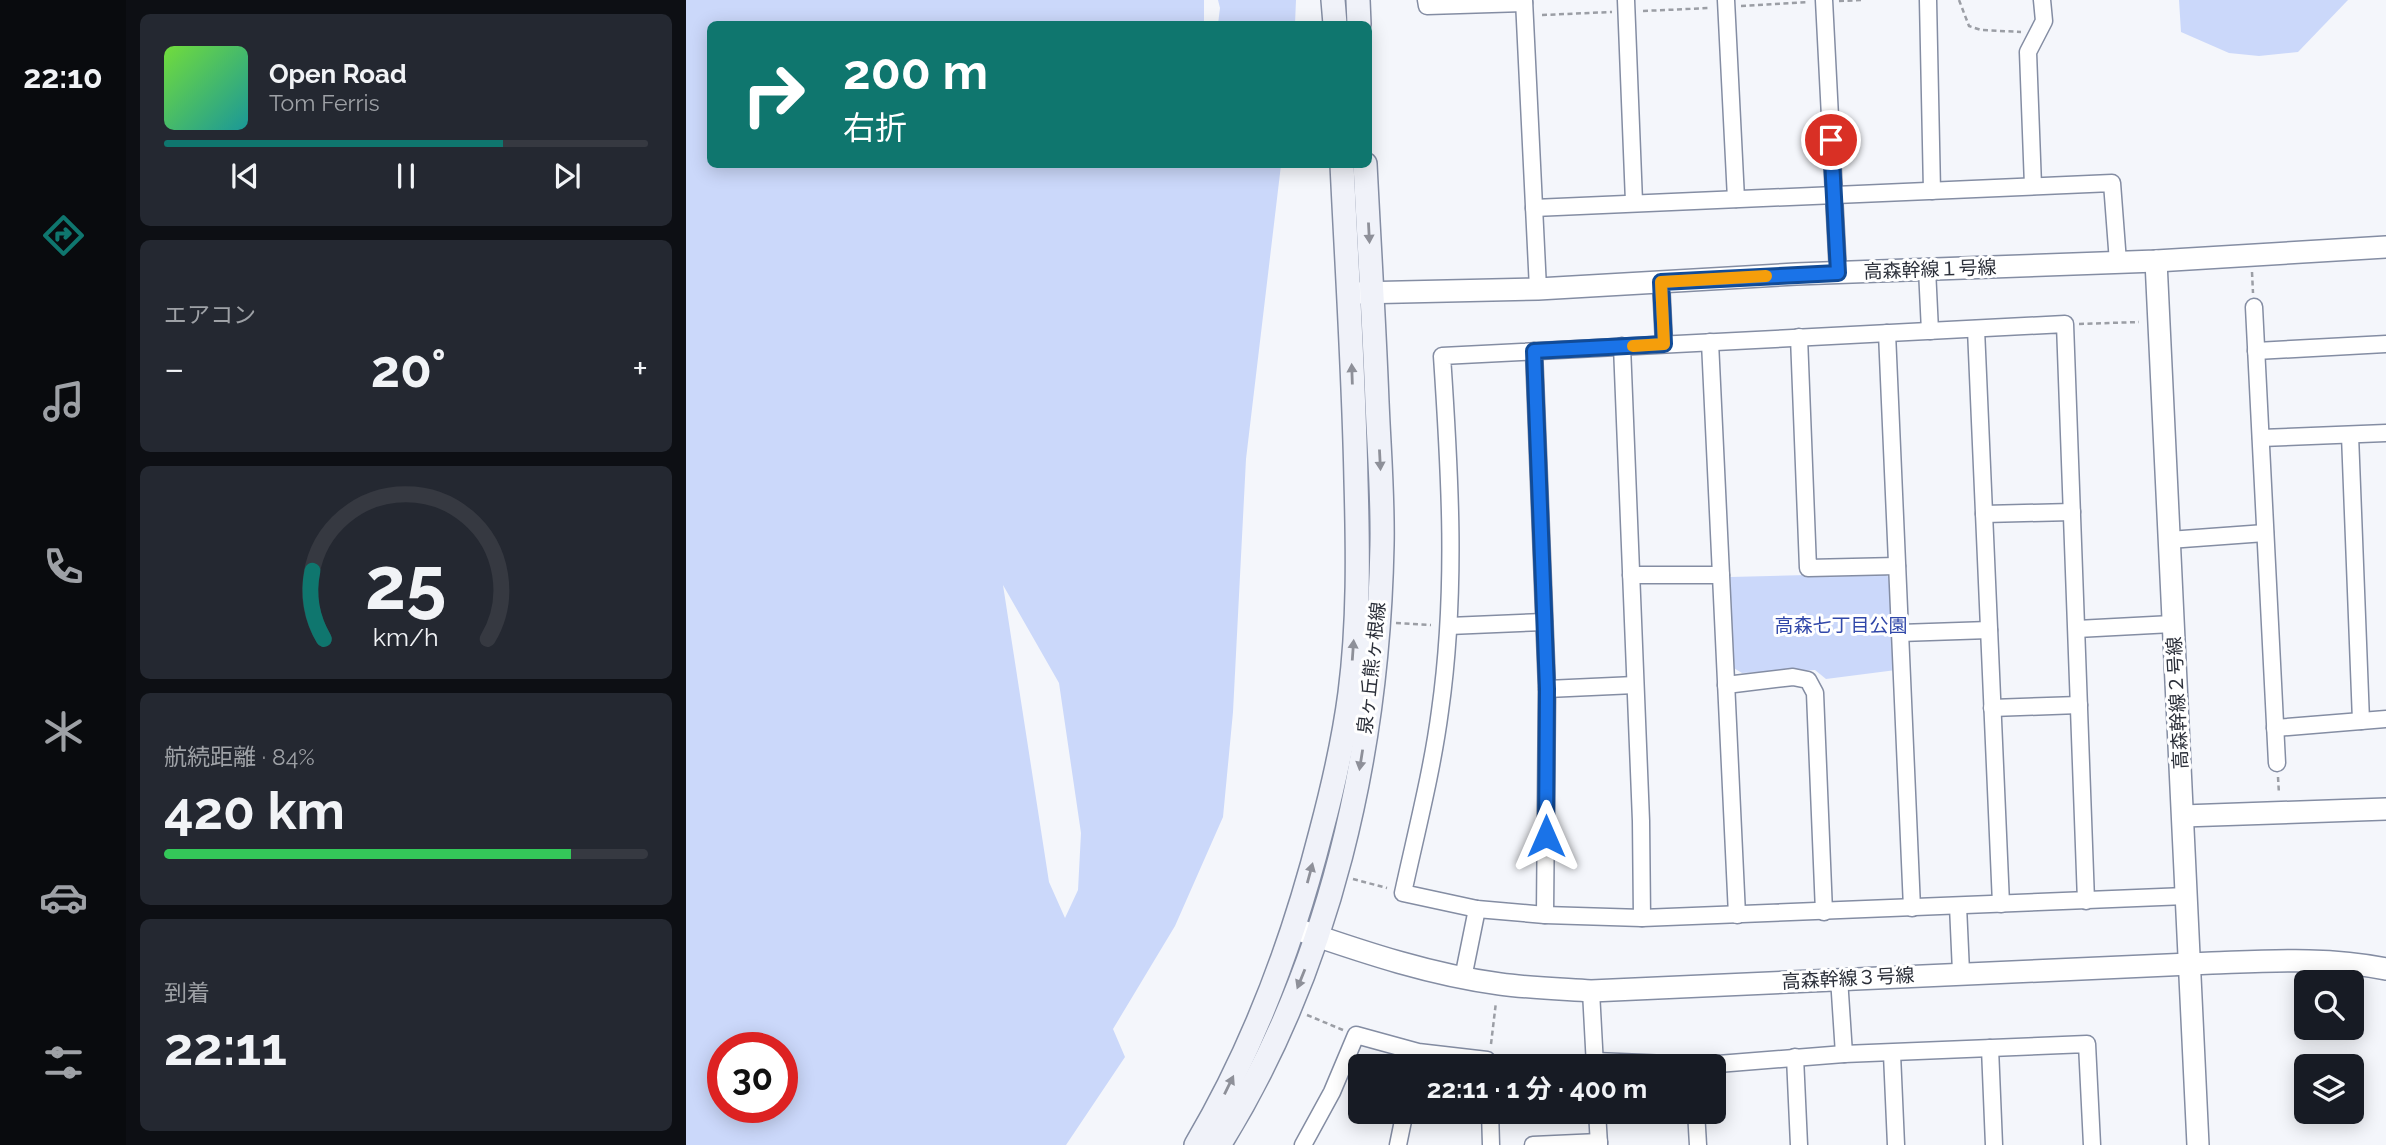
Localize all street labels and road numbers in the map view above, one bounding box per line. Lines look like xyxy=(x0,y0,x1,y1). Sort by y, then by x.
street label: 高森幹線１号線 xyxy=(1863,256,1997,282)
street label: 泉ヶ丘熊ヶ根線 xyxy=(1353,601,1389,735)
street label: 高森幹線２号線 xyxy=(2163,636,2191,770)
street label: 高森幹線３号線 xyxy=(1781,964,1915,992)

